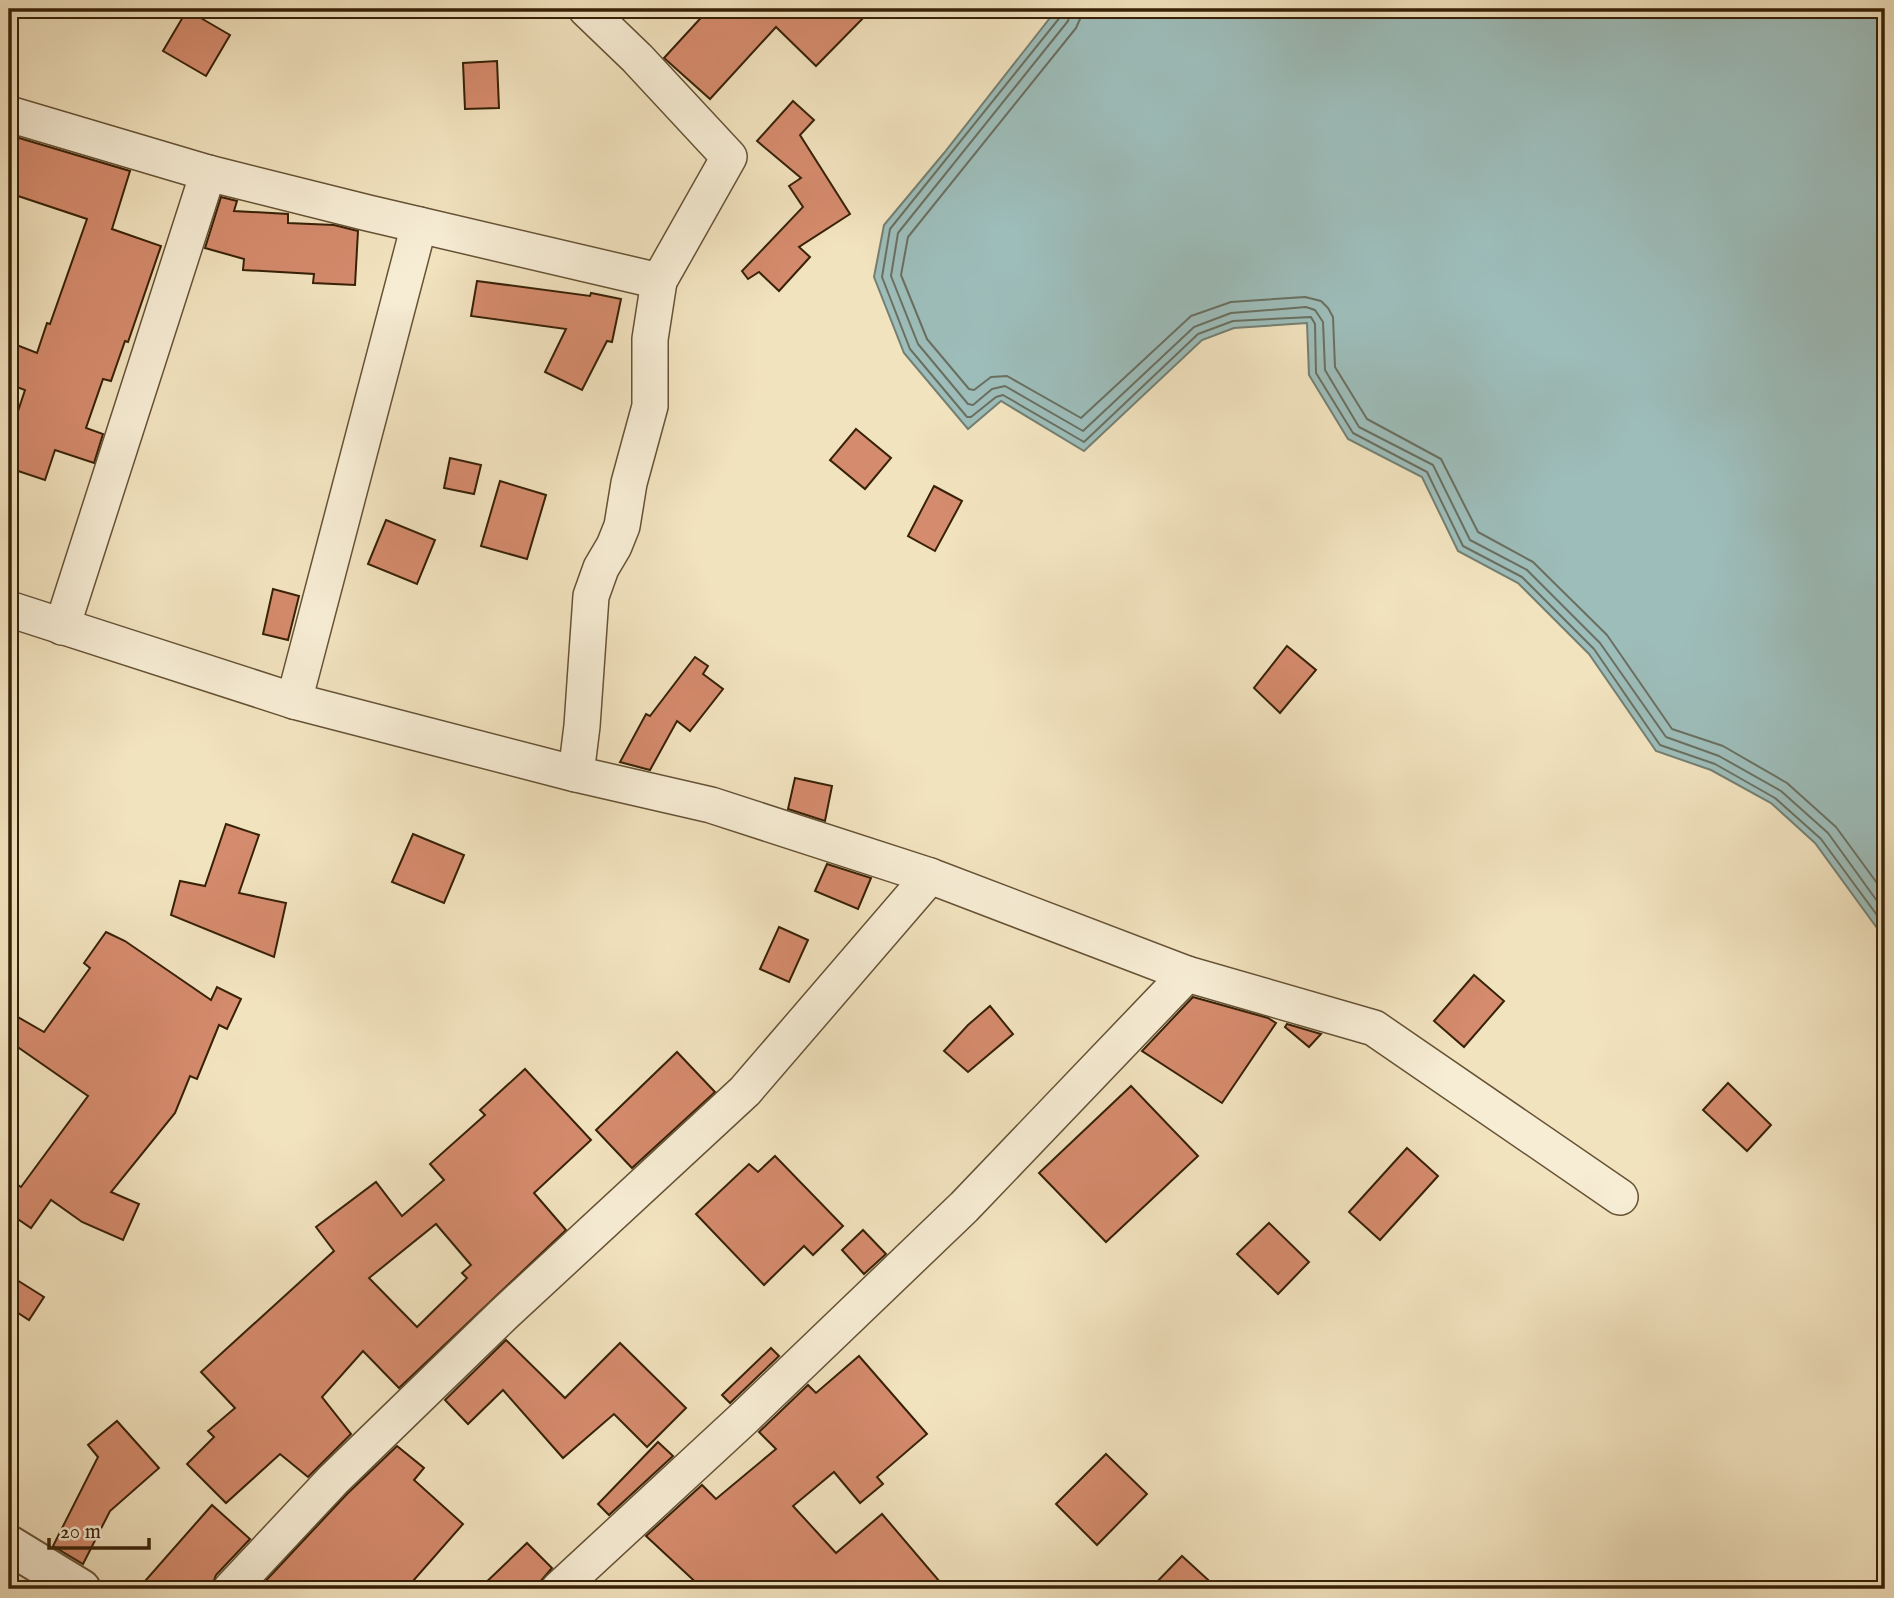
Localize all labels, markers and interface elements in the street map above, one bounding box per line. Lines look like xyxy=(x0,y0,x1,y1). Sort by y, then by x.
scale bar xyxy=(49,1507,149,1551)
text: 20 m xyxy=(60,1519,101,1546)

